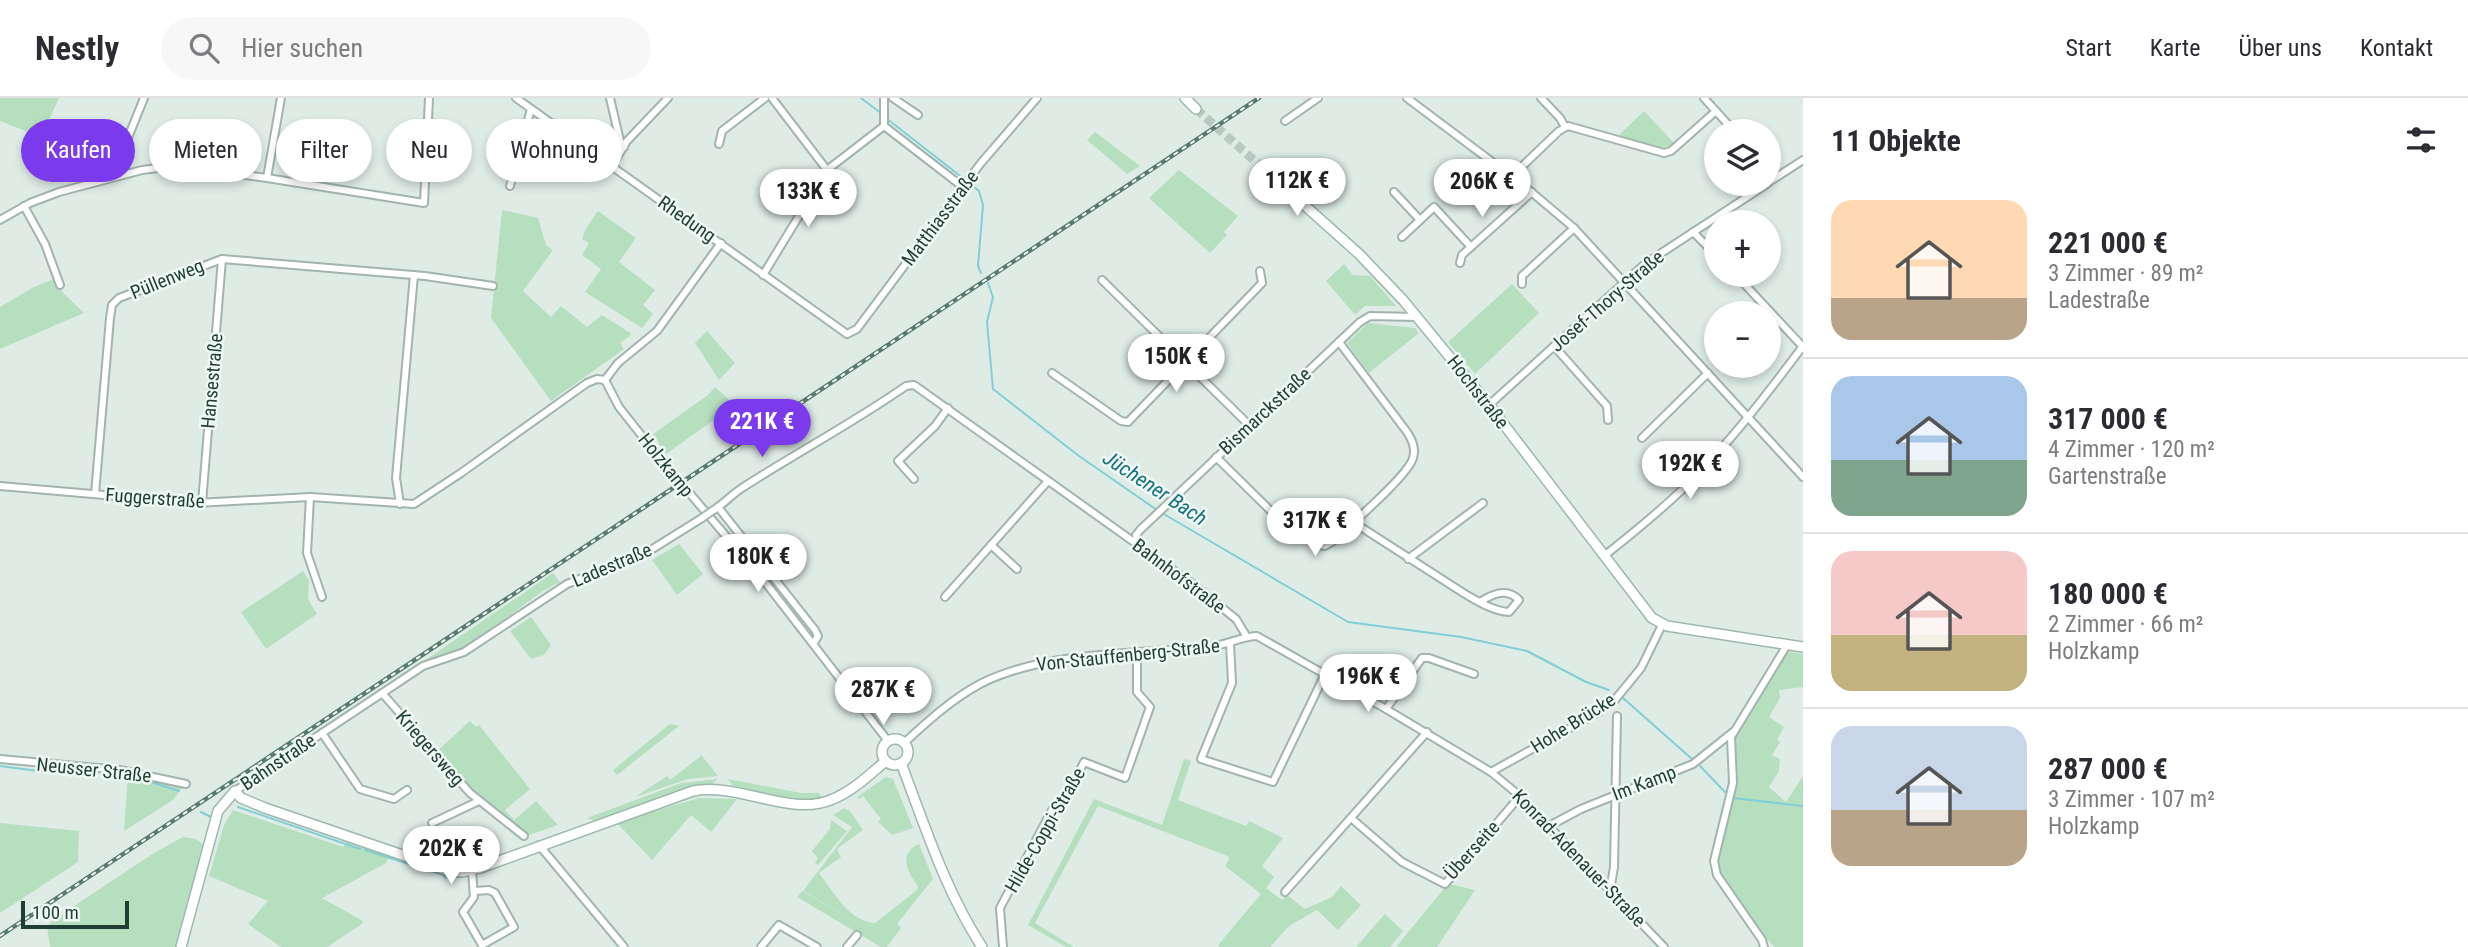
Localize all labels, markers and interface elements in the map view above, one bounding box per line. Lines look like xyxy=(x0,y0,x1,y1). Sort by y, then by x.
search box xyxy=(161,17,651,80)
text: Nestly xyxy=(35,29,119,68)
icon: search xyxy=(185,29,223,67)
text: Hier suchen xyxy=(241,33,363,63)
text: Start xyxy=(2066,34,2112,62)
text: Karte xyxy=(2150,34,2200,62)
text: Über uns xyxy=(2238,34,2322,62)
text: Kontakt xyxy=(2360,34,2433,62)
chip: Kaufen xyxy=(21,119,135,182)
chip: Mieten xyxy=(149,119,262,182)
chip: Filter xyxy=(276,119,372,182)
chip: Neu xyxy=(386,119,472,182)
chip: Wohnung xyxy=(486,119,622,182)
map controls xyxy=(1704,119,1781,378)
button: layers xyxy=(1704,119,1781,196)
icon: filters xyxy=(2402,121,2440,159)
text: 11 Objekte xyxy=(1831,123,1961,158)
pin: 112K € xyxy=(1240,158,1354,218)
pin: 206K € xyxy=(1425,159,1539,219)
street label: Matthiasstraße xyxy=(897,166,983,270)
text: 112K € xyxy=(1265,167,1329,194)
text: 206K € xyxy=(1450,168,1514,195)
pin: 133K € xyxy=(751,170,865,229)
text: 133K € xyxy=(776,178,840,205)
street label: Rhedung xyxy=(654,191,720,247)
button: + xyxy=(1704,210,1781,287)
text: 221 000 € xyxy=(2048,225,2168,260)
icon: home xyxy=(1887,228,1971,312)
street label: Josef-Thory-Straße xyxy=(1545,245,1669,357)
street label: Püllenweg xyxy=(127,254,207,304)
text: 3 Zimmer · 89 m² xyxy=(2048,260,2203,287)
text: Ladestraße xyxy=(2048,287,2150,314)
button: − xyxy=(1704,301,1781,378)
street label: Hansestraße xyxy=(196,332,228,429)
pin: 150K € xyxy=(1119,334,1233,394)
text: 150K € xyxy=(1144,343,1208,370)
street label: Hochstraße xyxy=(1442,351,1514,433)
street label: Bismarckstraße xyxy=(1214,362,1316,459)
pin: 221K € xyxy=(705,400,819,459)
text: 317 000 € xyxy=(2048,401,2168,436)
icon: home xyxy=(1887,404,1971,488)
text: 221K € xyxy=(730,408,794,435)
street label: Holzkamp xyxy=(633,428,699,502)
text: 4 Zimmer · 120 m² xyxy=(2048,436,2215,463)
pin: 192K € xyxy=(1633,442,1747,501)
water label: Jüchener Bach xyxy=(1099,446,1211,530)
text: 192K € xyxy=(1658,450,1722,477)
text: Gartenstraße xyxy=(2048,463,2167,490)
street label: Fuggerstraße xyxy=(105,483,205,513)
pin: 317K € xyxy=(1258,498,1372,558)
text: 317K € xyxy=(1283,507,1347,534)
pin: 180K € xyxy=(701,534,815,594)
street label: Bahnhofstraße xyxy=(1128,534,1230,618)
street label: Ladestraße xyxy=(569,538,655,592)
text: 180K € xyxy=(726,543,790,570)
text: 180 000 € xyxy=(2048,576,2168,611)
icon: home xyxy=(1887,579,1971,663)
text: 2 Zimmer · 66 m² xyxy=(2048,611,2203,638)
street label: Von-Stauffenberg-Straße xyxy=(1035,634,1221,676)
text: Holzkamp xyxy=(2048,638,2139,665)
pin: 196K € xyxy=(1311,654,1425,714)
text: 196K € xyxy=(1336,663,1400,690)
pin: 287K € xyxy=(826,668,940,727)
text: 287K € xyxy=(851,676,915,703)
street label: Hohe Brücke xyxy=(1527,688,1620,758)
street label: Kriegersweg xyxy=(391,705,469,791)
street label: Bahnstraße xyxy=(236,729,320,795)
text: 287 000 € xyxy=(2048,751,2168,786)
street label: Neusser Straße xyxy=(36,753,153,787)
icon: home xyxy=(1887,754,1971,838)
street label: Im Kamp xyxy=(1609,760,1679,806)
street label: Hilde-Coppi-Straße xyxy=(1000,763,1090,897)
street label: Konrad-Adenauer-Straße xyxy=(1507,784,1651,932)
text: 3 Zimmer · 107 m² xyxy=(2048,786,2215,813)
text: Holzkamp xyxy=(2048,813,2139,840)
street label: Überseite xyxy=(1440,816,1504,884)
pin: 202K € xyxy=(394,826,508,886)
text: 202K € xyxy=(419,835,483,862)
scale bar xyxy=(21,898,130,930)
text: 100 m xyxy=(32,901,79,924)

